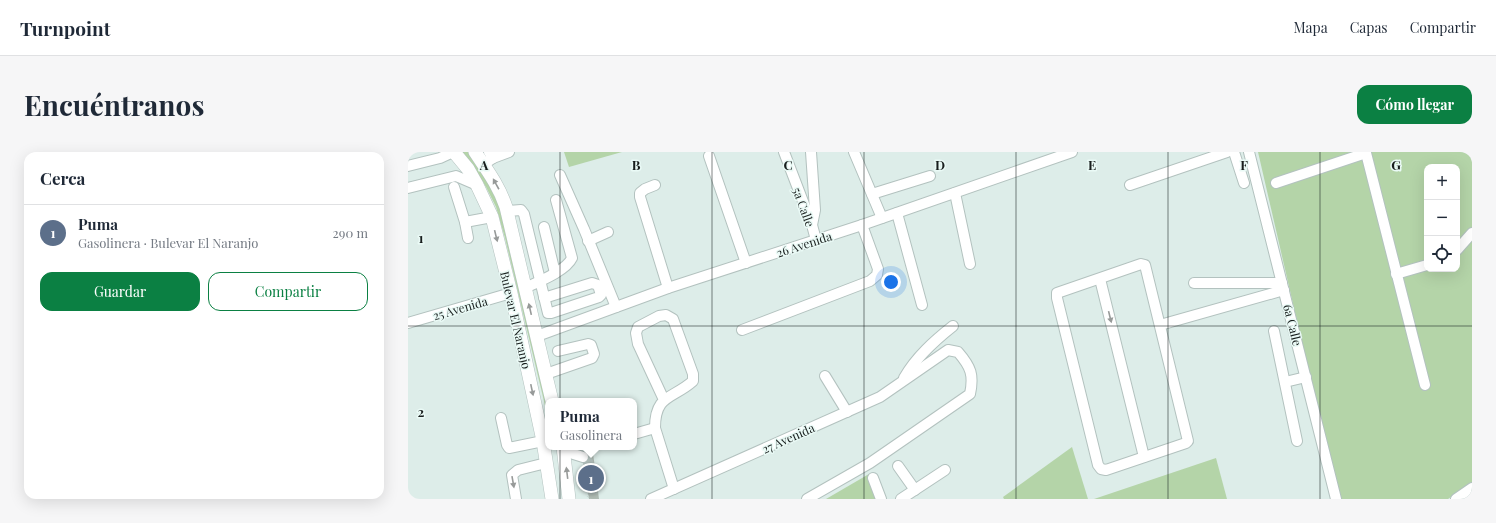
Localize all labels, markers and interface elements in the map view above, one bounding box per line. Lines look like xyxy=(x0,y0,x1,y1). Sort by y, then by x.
text: Turnpoint xyxy=(20,15,110,41)
text: Mapa xyxy=(1293,18,1328,37)
text: Capas xyxy=(1350,18,1388,37)
text: Compartir xyxy=(1410,18,1476,37)
button: Cómo llegar xyxy=(1357,85,1472,124)
text: Encuéntranos xyxy=(24,86,204,123)
text: A xyxy=(479,156,489,173)
text: B xyxy=(632,156,641,173)
text: C xyxy=(783,156,793,173)
text: D xyxy=(935,156,945,173)
text: E xyxy=(1088,156,1096,173)
text: F xyxy=(1240,156,1248,173)
text: G xyxy=(1391,156,1401,173)
map controls xyxy=(1424,164,1460,272)
button: + xyxy=(1424,164,1460,200)
text: Cerca xyxy=(40,167,85,189)
one-way arrow xyxy=(493,178,500,189)
street label: 5a Calle xyxy=(789,185,819,229)
button: − xyxy=(1424,200,1460,236)
text: Puma xyxy=(78,214,118,234)
text: 1 xyxy=(51,224,55,241)
text: 290 m xyxy=(333,224,368,241)
street label: 26 Avenida xyxy=(774,227,834,261)
text: 1 xyxy=(419,229,424,246)
one-way arrow xyxy=(494,229,500,242)
text: Gasolinera · Bulevar El Naranjo xyxy=(78,234,258,251)
button: locate xyxy=(1424,236,1460,272)
street label: Bulevar El Naranjo xyxy=(497,270,535,371)
button: Guardar xyxy=(40,272,200,311)
button: Compartir xyxy=(208,272,368,311)
your location xyxy=(881,272,901,292)
street label: 25 Avenida xyxy=(431,293,489,323)
one-way arrow xyxy=(527,302,533,314)
street label: 6a Calle xyxy=(1280,303,1306,347)
one-way arrow xyxy=(1107,310,1113,323)
one-way arrow xyxy=(529,383,535,396)
popup xyxy=(545,398,637,450)
text: 2 xyxy=(418,403,425,420)
text: Puma xyxy=(560,406,600,426)
street label: 27 Avenida xyxy=(759,419,817,457)
text: Gasolinera xyxy=(560,426,622,443)
pin: 1 xyxy=(578,463,604,493)
one-way arrow xyxy=(564,467,570,479)
one-way arrow xyxy=(510,476,516,488)

